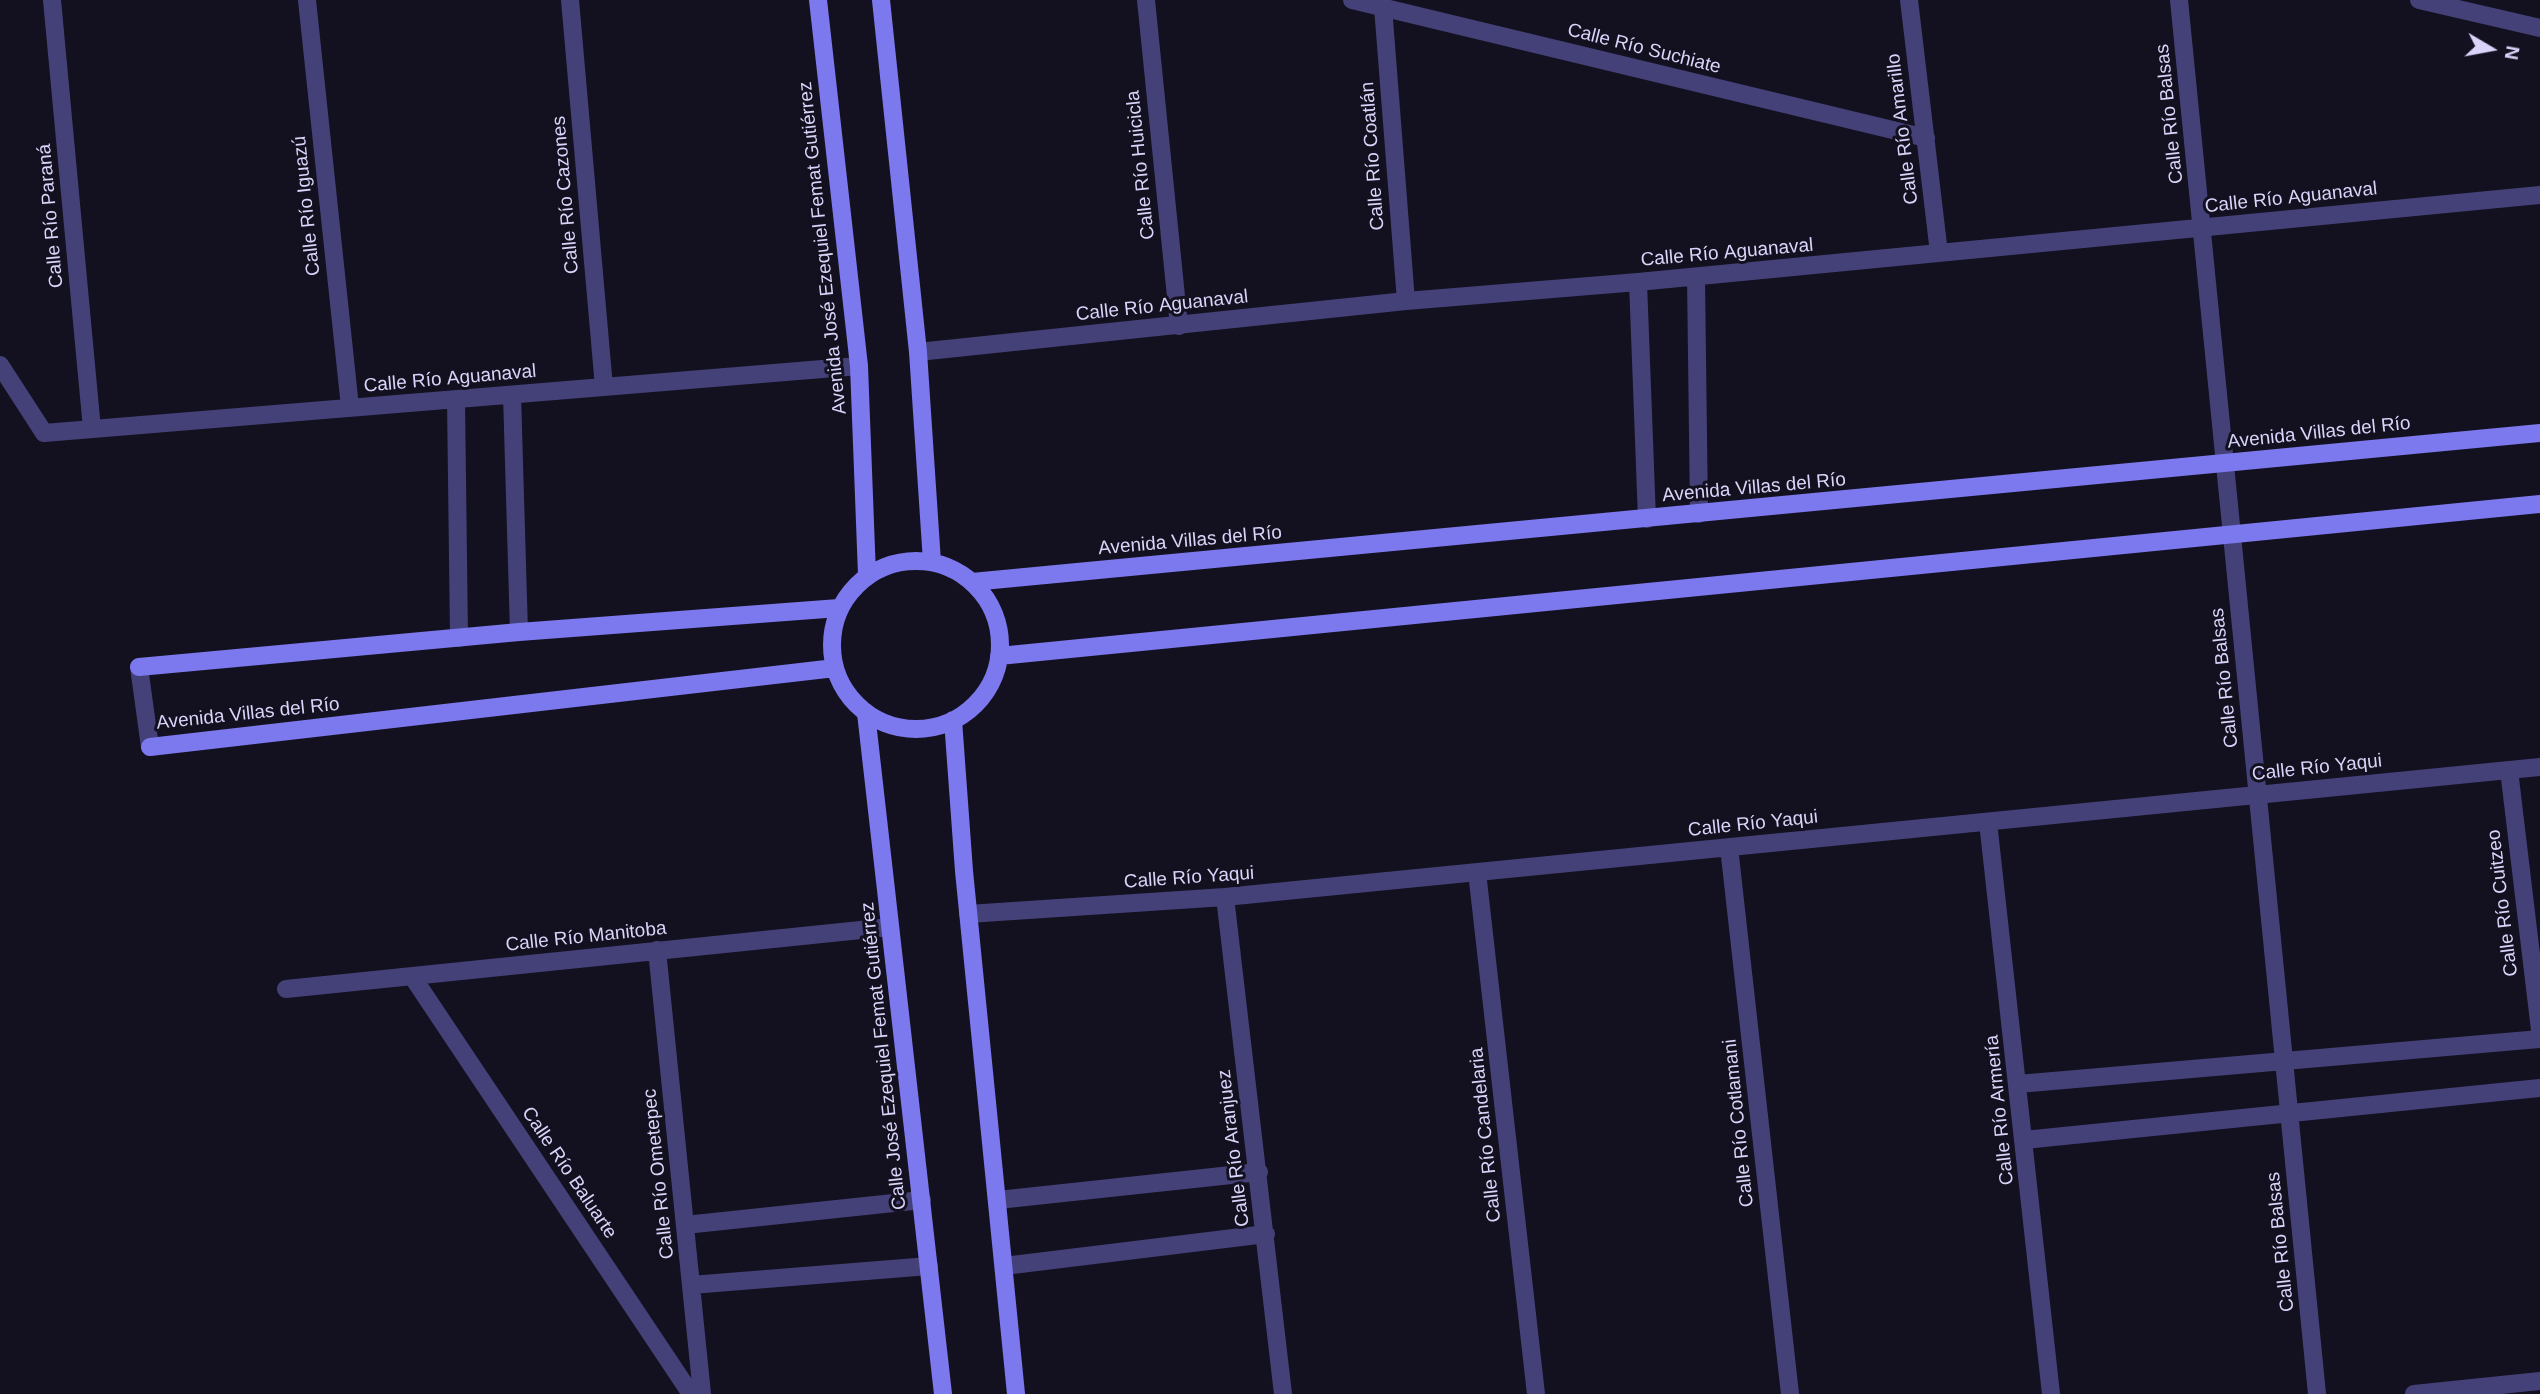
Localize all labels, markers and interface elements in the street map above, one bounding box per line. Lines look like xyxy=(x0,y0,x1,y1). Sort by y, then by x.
north arrow xyxy=(2456,14,2526,84)
street label: Calle Río Suchiate xyxy=(1565,19,1723,79)
street label: Calle Río Balsas xyxy=(2151,43,2189,185)
text: N xyxy=(2501,44,2524,61)
street label: Calle Río Amarillo xyxy=(1882,52,1924,206)
street label: Avenida José Ezequiel Femat Gutiérrez xyxy=(794,81,852,415)
street label: Calle Río Coatlán xyxy=(1356,81,1390,231)
street label: Calle Río Huicicla xyxy=(1122,89,1160,241)
street label: Calle Río Cazones xyxy=(548,115,584,275)
street label: Calle Río Iguazú xyxy=(288,135,326,277)
street label: Calle Río Paraná xyxy=(33,143,69,289)
street label: Calle Río Aguanaval xyxy=(2204,178,2378,218)
street label: Calle Río Aguanaval xyxy=(1640,234,1814,272)
street label: Calle Río Aguanaval xyxy=(1075,286,1249,326)
street label: Calle Río Aguanaval xyxy=(363,360,537,398)
street label: Avenida Villas del Río xyxy=(2226,412,2412,454)
street label: Avenida Villas del Río xyxy=(1661,469,1847,507)
street label: Avenida Villas del Río xyxy=(1097,522,1283,560)
street label: Calle Río Balsas xyxy=(2206,607,2244,749)
street label: Avenida Villas del Río xyxy=(155,693,341,735)
street label: Calle Río Yaqui xyxy=(2251,750,2383,786)
street label: Calle Río Yaqui xyxy=(1687,806,1819,842)
street label: Calle Río Cuitzeo xyxy=(2483,828,2523,978)
street label: Calle Río Yaqui xyxy=(1123,862,1255,894)
street label: Calle José Ezequiel Femat Gutiérrez xyxy=(856,901,912,1211)
street label: Calle Río Manitoba xyxy=(504,917,668,957)
street label: Calle Río Armería xyxy=(1981,1034,2019,1186)
street label: Calle Río Cotlamani xyxy=(1719,1038,1759,1208)
street label: Calle Río Candelaria xyxy=(1465,1047,1507,1223)
street label: Calle Río Aranjuez xyxy=(1213,1068,1255,1228)
street label: Calle Río Ometepec xyxy=(639,1088,679,1260)
street label: Calle Río Baluarte xyxy=(516,1103,622,1243)
street label: Calle Río Balsas xyxy=(2262,1171,2300,1313)

